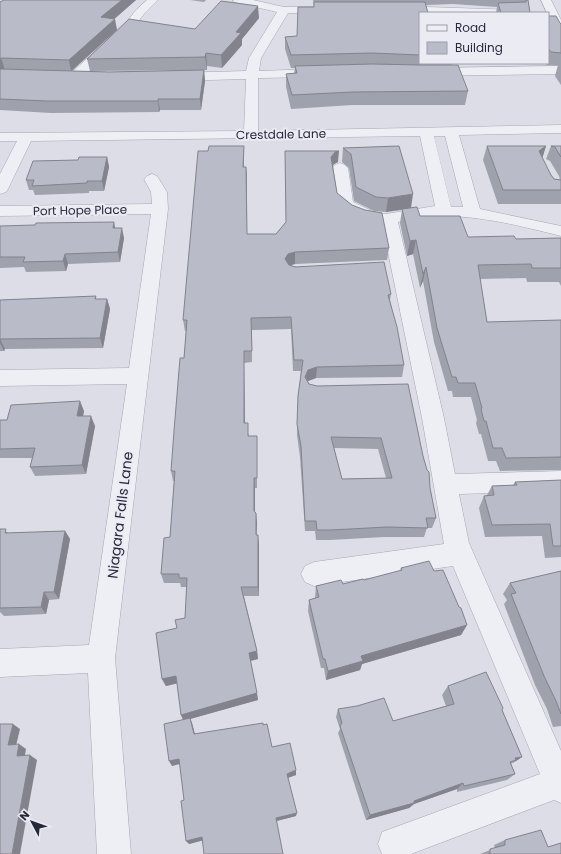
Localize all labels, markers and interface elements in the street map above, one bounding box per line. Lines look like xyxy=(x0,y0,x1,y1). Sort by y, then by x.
legend xyxy=(419,12,549,64)
text: Road xyxy=(455,19,486,36)
text: Building xyxy=(455,39,503,56)
street label: Crestdale Lane xyxy=(236,125,326,143)
street label: Port Hope Place xyxy=(33,201,127,219)
street label: Niagara Falls Lane xyxy=(102,450,138,580)
north arrow xyxy=(12,802,52,842)
text: N xyxy=(16,807,33,824)

